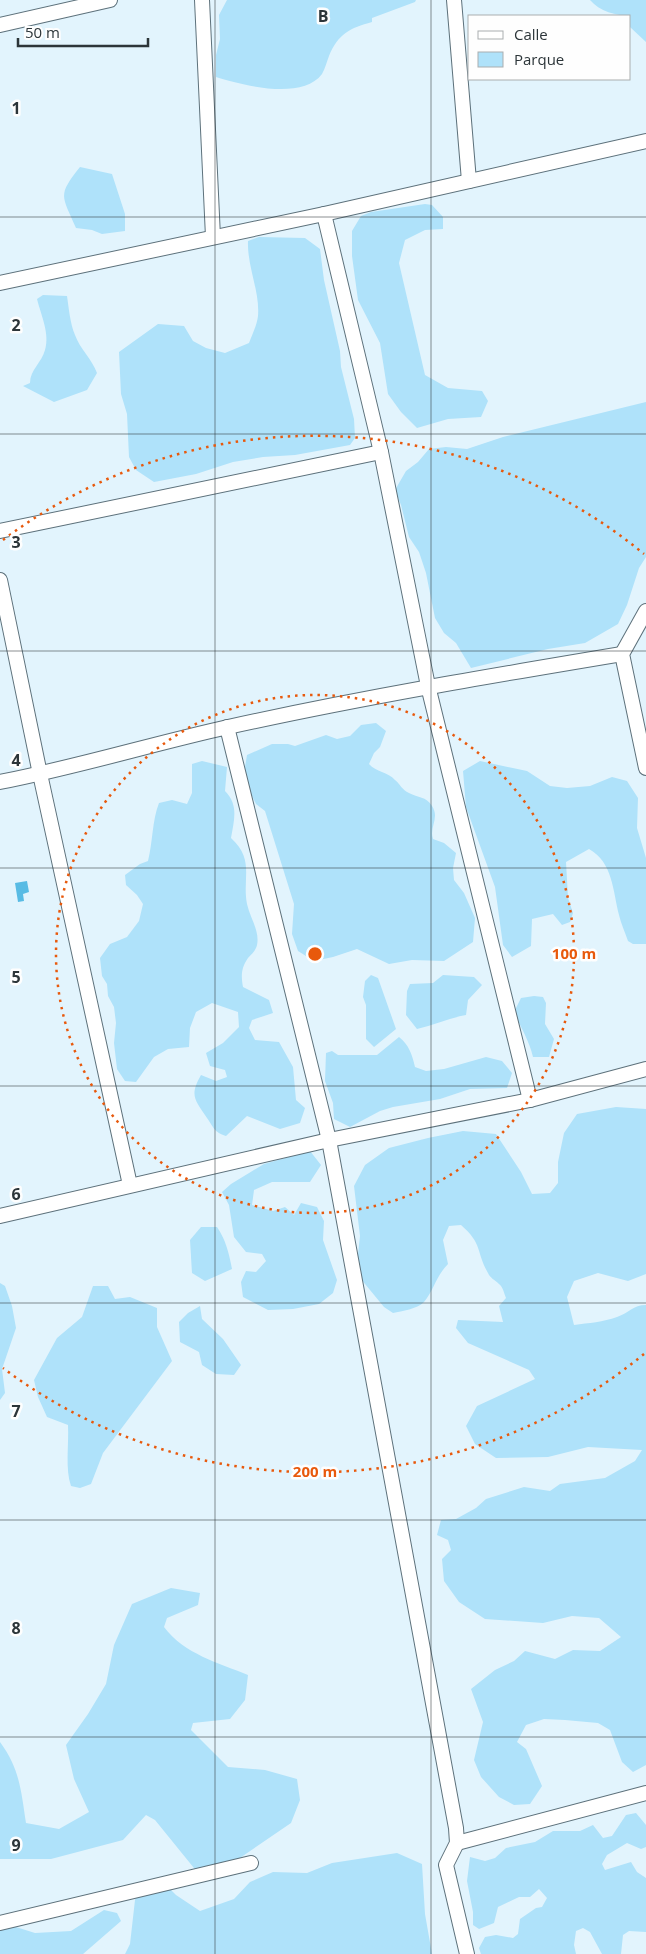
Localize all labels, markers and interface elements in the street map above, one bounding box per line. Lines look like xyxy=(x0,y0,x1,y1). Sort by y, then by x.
text: B xyxy=(318,5,328,27)
scale bar xyxy=(18,15,148,47)
legend xyxy=(468,15,631,80)
text: 50 m xyxy=(25,22,60,42)
text: Calle xyxy=(514,24,548,44)
text: Parque xyxy=(514,49,564,69)
text: 1 xyxy=(11,97,21,119)
text: 2 xyxy=(11,314,21,336)
text: 3 xyxy=(11,531,21,553)
text: 4 xyxy=(11,749,21,771)
text: 100 m xyxy=(552,943,596,963)
centre of rings xyxy=(306,945,324,963)
text: 5 xyxy=(11,966,21,988)
text: 6 xyxy=(11,1183,21,1205)
text: 7 xyxy=(11,1400,21,1422)
text: 200 m xyxy=(293,1461,337,1481)
text: 8 xyxy=(11,1617,21,1639)
text: 9 xyxy=(11,1834,21,1856)

